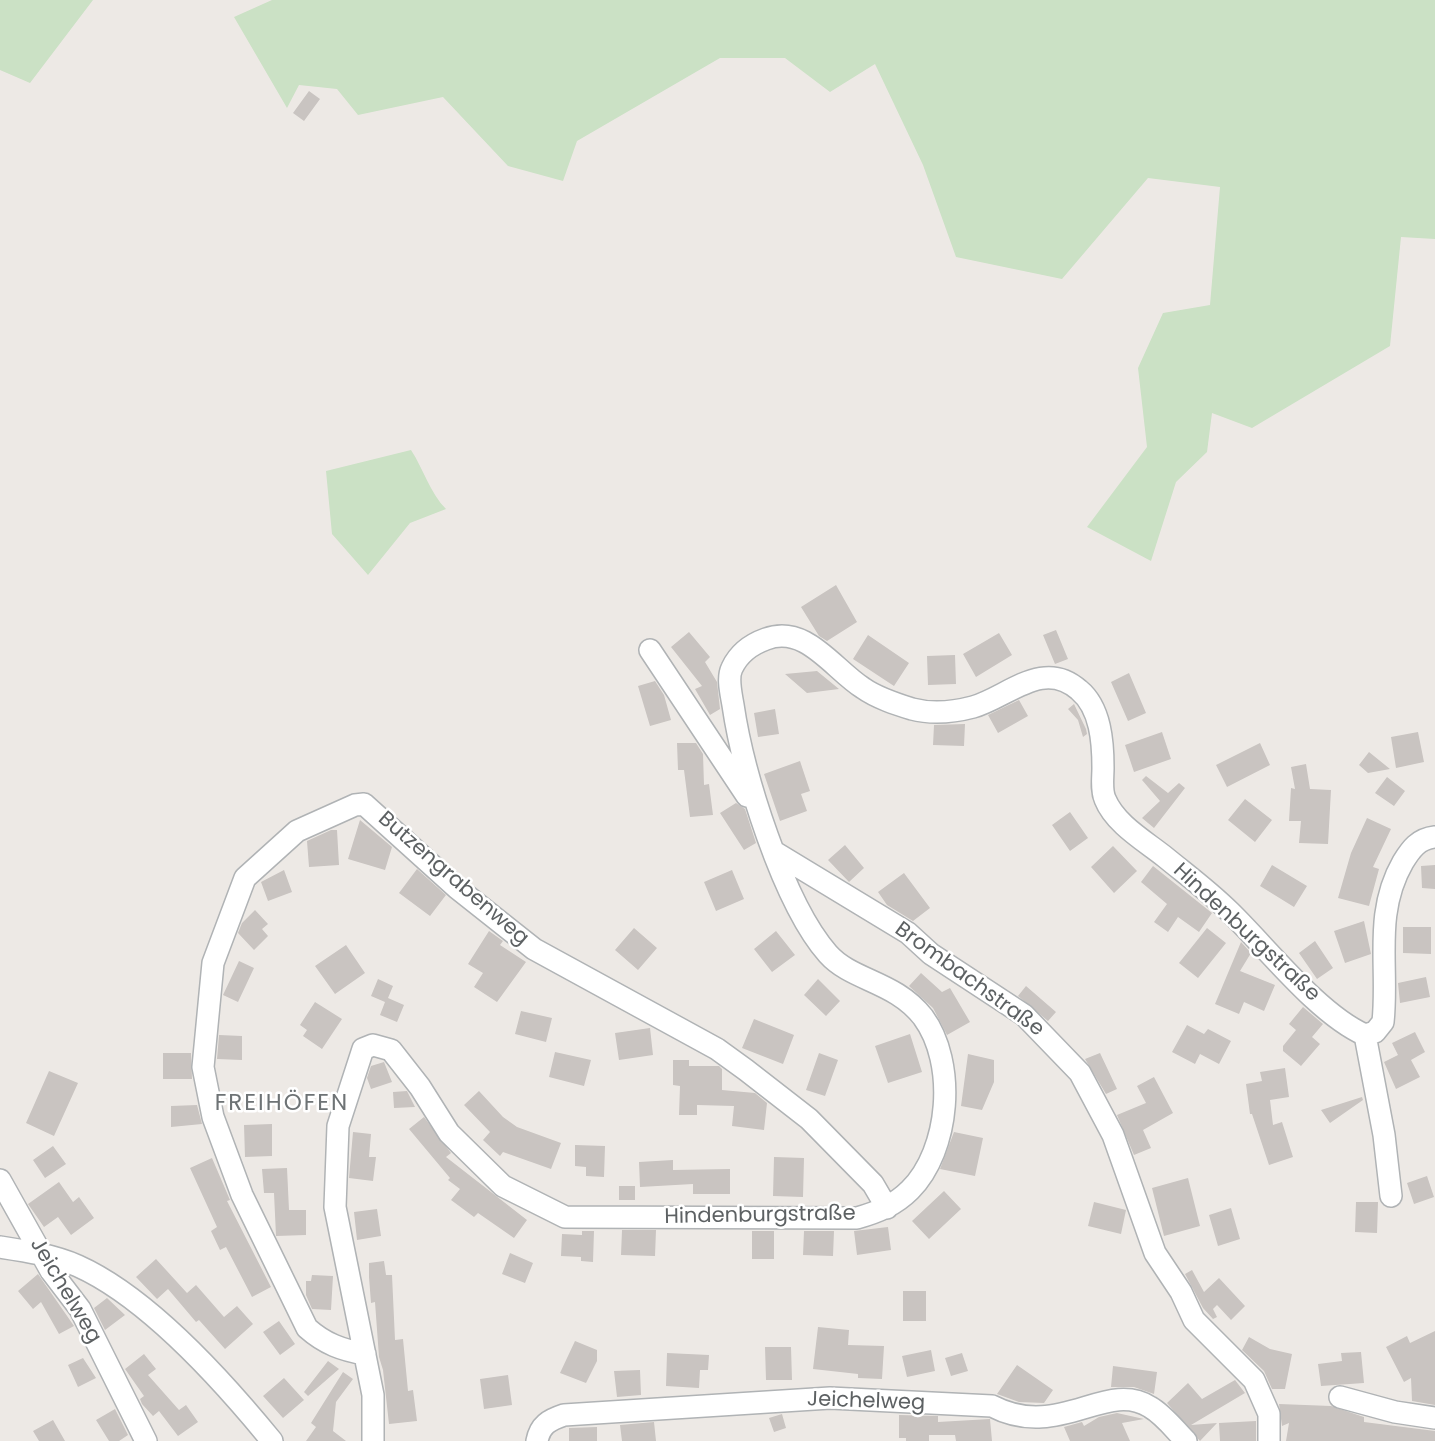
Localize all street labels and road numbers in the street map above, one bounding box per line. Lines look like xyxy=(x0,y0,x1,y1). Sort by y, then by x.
street label: Butzengrabenweg xyxy=(373,807,533,951)
street label: Hindenburgstraße xyxy=(1167,859,1325,1007)
street label: Brombachstraße xyxy=(889,917,1049,1043)
street label: Hindenburgstraße xyxy=(664,1202,856,1230)
street label: Jeichelweg xyxy=(24,1234,106,1348)
street label: Jeichelweg xyxy=(807,1387,925,1417)

